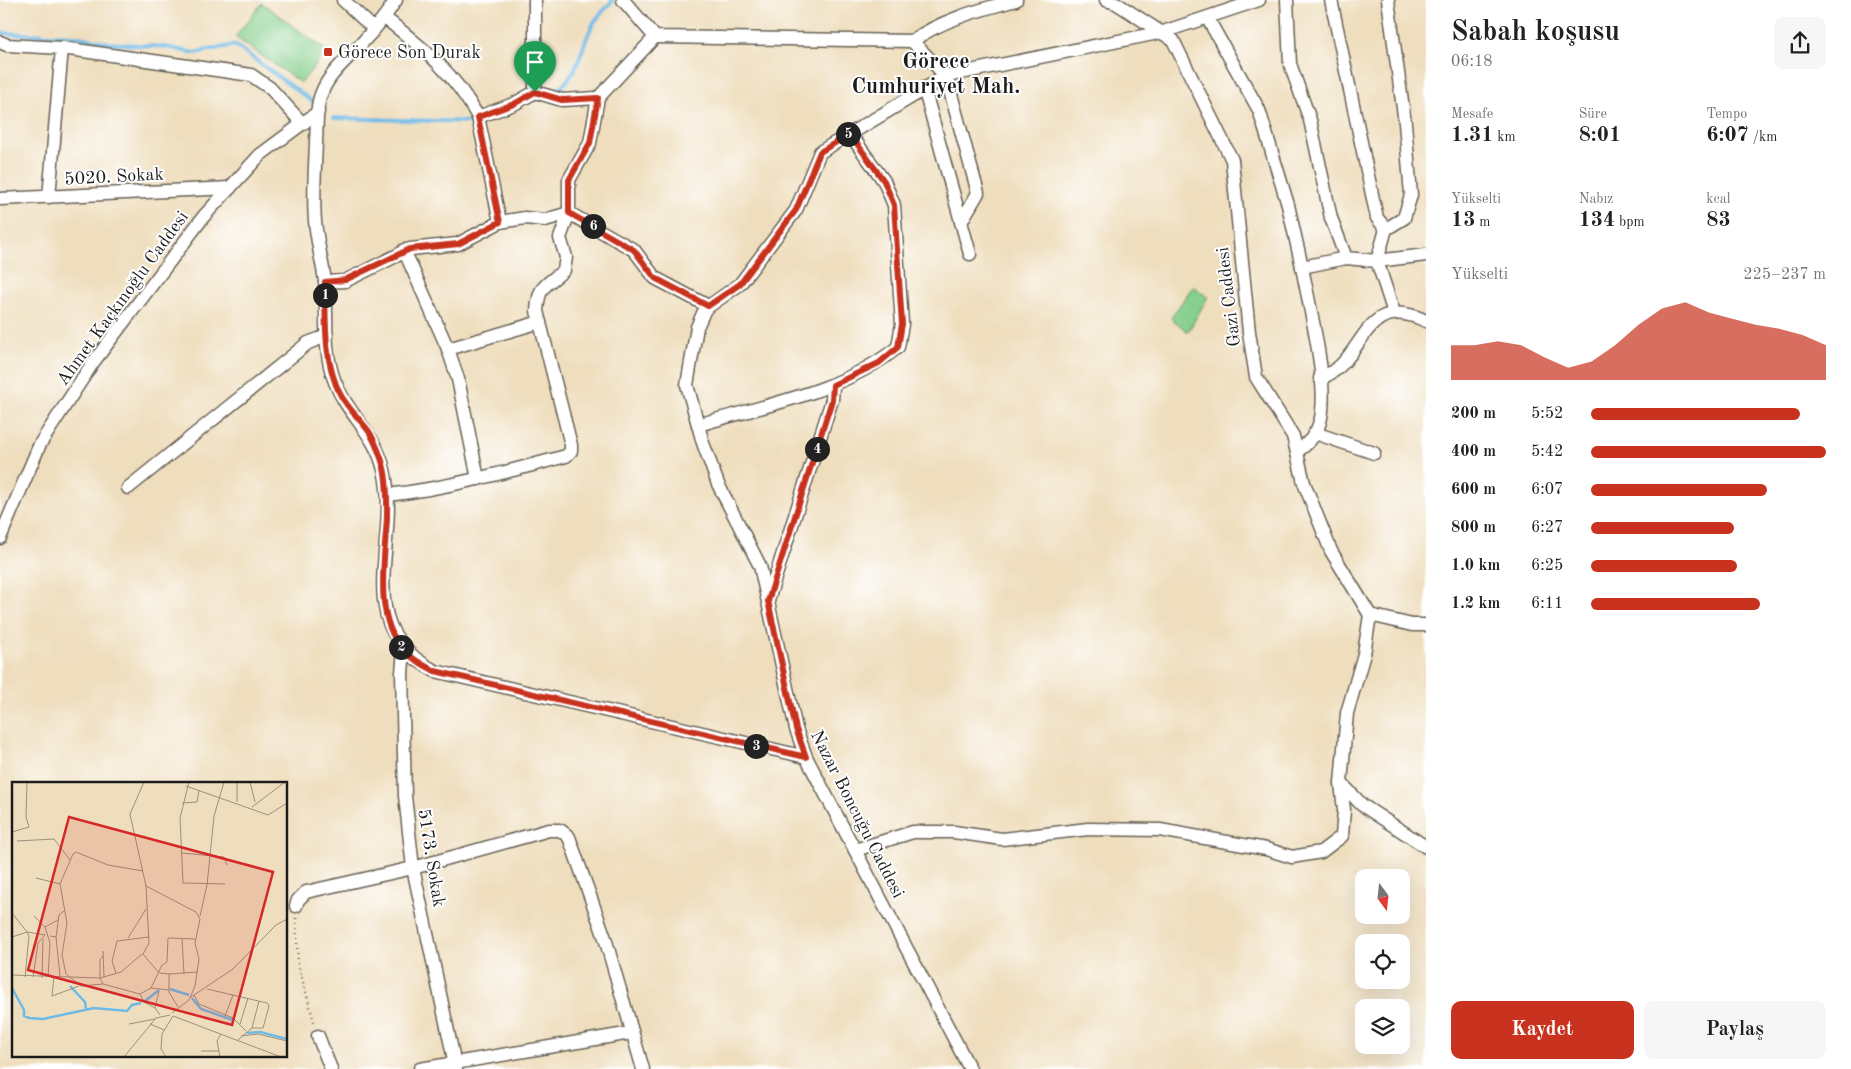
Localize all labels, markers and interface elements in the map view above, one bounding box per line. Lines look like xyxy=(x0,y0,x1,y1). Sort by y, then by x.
button: share xyxy=(1774,17,1826,69)
text: Sabah koşusu xyxy=(1451,19,1620,47)
pin xyxy=(514,41,556,92)
place label: Görece Son Durak xyxy=(338,44,481,62)
marker: Görece Son Durak xyxy=(322,46,334,58)
icon: arrive xyxy=(521,48,549,76)
district label: Görece Cumhuriyet Mah. xyxy=(852,51,1020,98)
text: 06:18 xyxy=(1451,54,1493,70)
text: Mesafe xyxy=(1451,107,1493,121)
text: Süre xyxy=(1579,107,1607,121)
text: Tempo xyxy=(1706,107,1747,121)
pin: 5 xyxy=(836,122,860,146)
text: 1.31 xyxy=(1451,125,1493,146)
text: 8:01 xyxy=(1579,125,1621,146)
text: 6:07 xyxy=(1706,125,1749,146)
text: 5 xyxy=(844,127,853,141)
text: km xyxy=(1493,130,1516,144)
text: /km xyxy=(1749,130,1777,144)
street label: 5020. Sokak xyxy=(64,165,164,189)
text: Yükselti xyxy=(1451,192,1501,206)
text: Nabız xyxy=(1579,192,1613,206)
text: kcal xyxy=(1706,192,1730,206)
street label: Ahmet Kaçkınoğlu Caddesi xyxy=(54,208,192,389)
text: 13 xyxy=(1451,210,1475,231)
text: 134 xyxy=(1579,210,1615,231)
text: 83 xyxy=(1706,210,1731,231)
pin: 6 xyxy=(580,214,606,238)
text: m xyxy=(1475,215,1490,229)
text: bpm xyxy=(1615,215,1645,229)
text: 6 xyxy=(589,219,598,233)
street label: Gazi Caddesi xyxy=(1214,246,1244,348)
text: Yükselti xyxy=(1451,267,1508,283)
text: 225–237 m xyxy=(1743,267,1826,283)
pin: 1 xyxy=(312,282,338,308)
text: 1 xyxy=(321,288,330,302)
text: 200 m xyxy=(1451,406,1496,422)
text: 5:52 xyxy=(1531,406,1563,422)
pin: 4 xyxy=(804,436,830,462)
text: 4 xyxy=(813,442,822,456)
text: 400 m xyxy=(1451,444,1496,460)
text: 5:42 xyxy=(1531,444,1563,460)
text: 600 m xyxy=(1451,482,1496,498)
text: 6:07 xyxy=(1531,482,1563,498)
text: 800 m xyxy=(1451,520,1496,536)
text: 6:27 xyxy=(1531,520,1563,536)
text: 1.0 km xyxy=(1451,558,1500,574)
text: 6:25 xyxy=(1531,558,1563,574)
text: 1.2 km xyxy=(1451,596,1500,612)
text: 6:11 xyxy=(1531,596,1563,612)
pin: 2 xyxy=(388,634,414,660)
text: 2 xyxy=(397,640,406,654)
street label: Nazar Boncuğu Caddesi xyxy=(807,728,907,901)
pin: 3 xyxy=(744,734,768,758)
text: 3 xyxy=(752,739,761,753)
inset map xyxy=(12,782,288,1056)
street label: 5173. Sokak xyxy=(414,808,448,909)
north arrow xyxy=(1355,869,1410,924)
map controls xyxy=(1355,869,1410,1054)
button: locate xyxy=(1355,934,1410,989)
button: layers xyxy=(1355,999,1410,1054)
button: Kaydet xyxy=(1451,1001,1634,1059)
button: Paylaş xyxy=(1644,1001,1826,1059)

